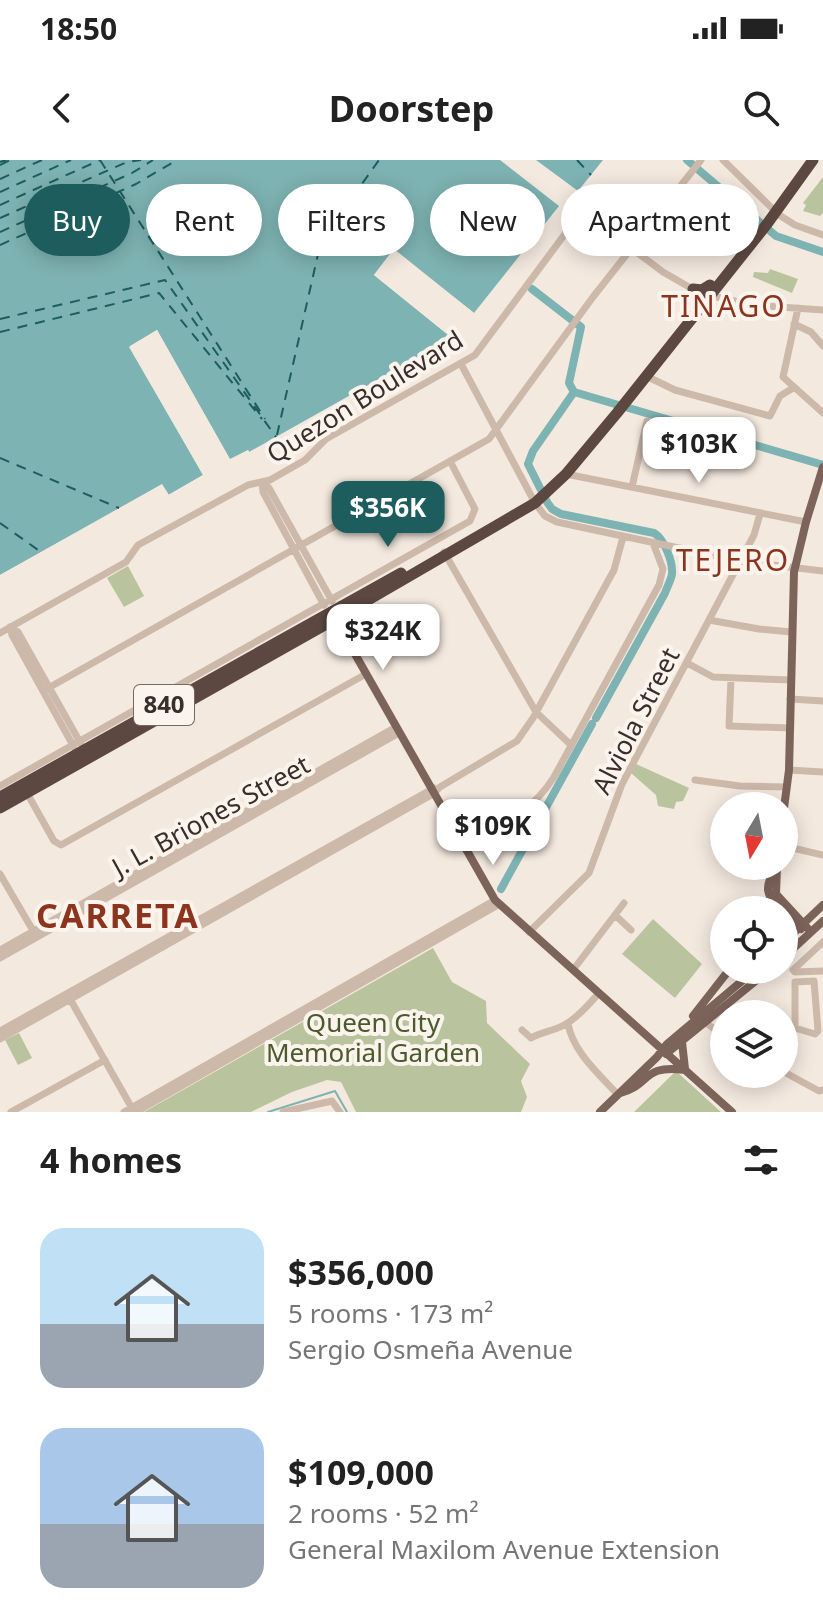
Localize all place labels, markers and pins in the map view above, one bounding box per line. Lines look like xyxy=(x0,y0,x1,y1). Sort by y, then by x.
pin: $103K xyxy=(643,417,755,485)
pin: $356K xyxy=(332,481,444,549)
pin: $324K xyxy=(327,604,439,672)
pin: $109K xyxy=(437,799,549,867)

